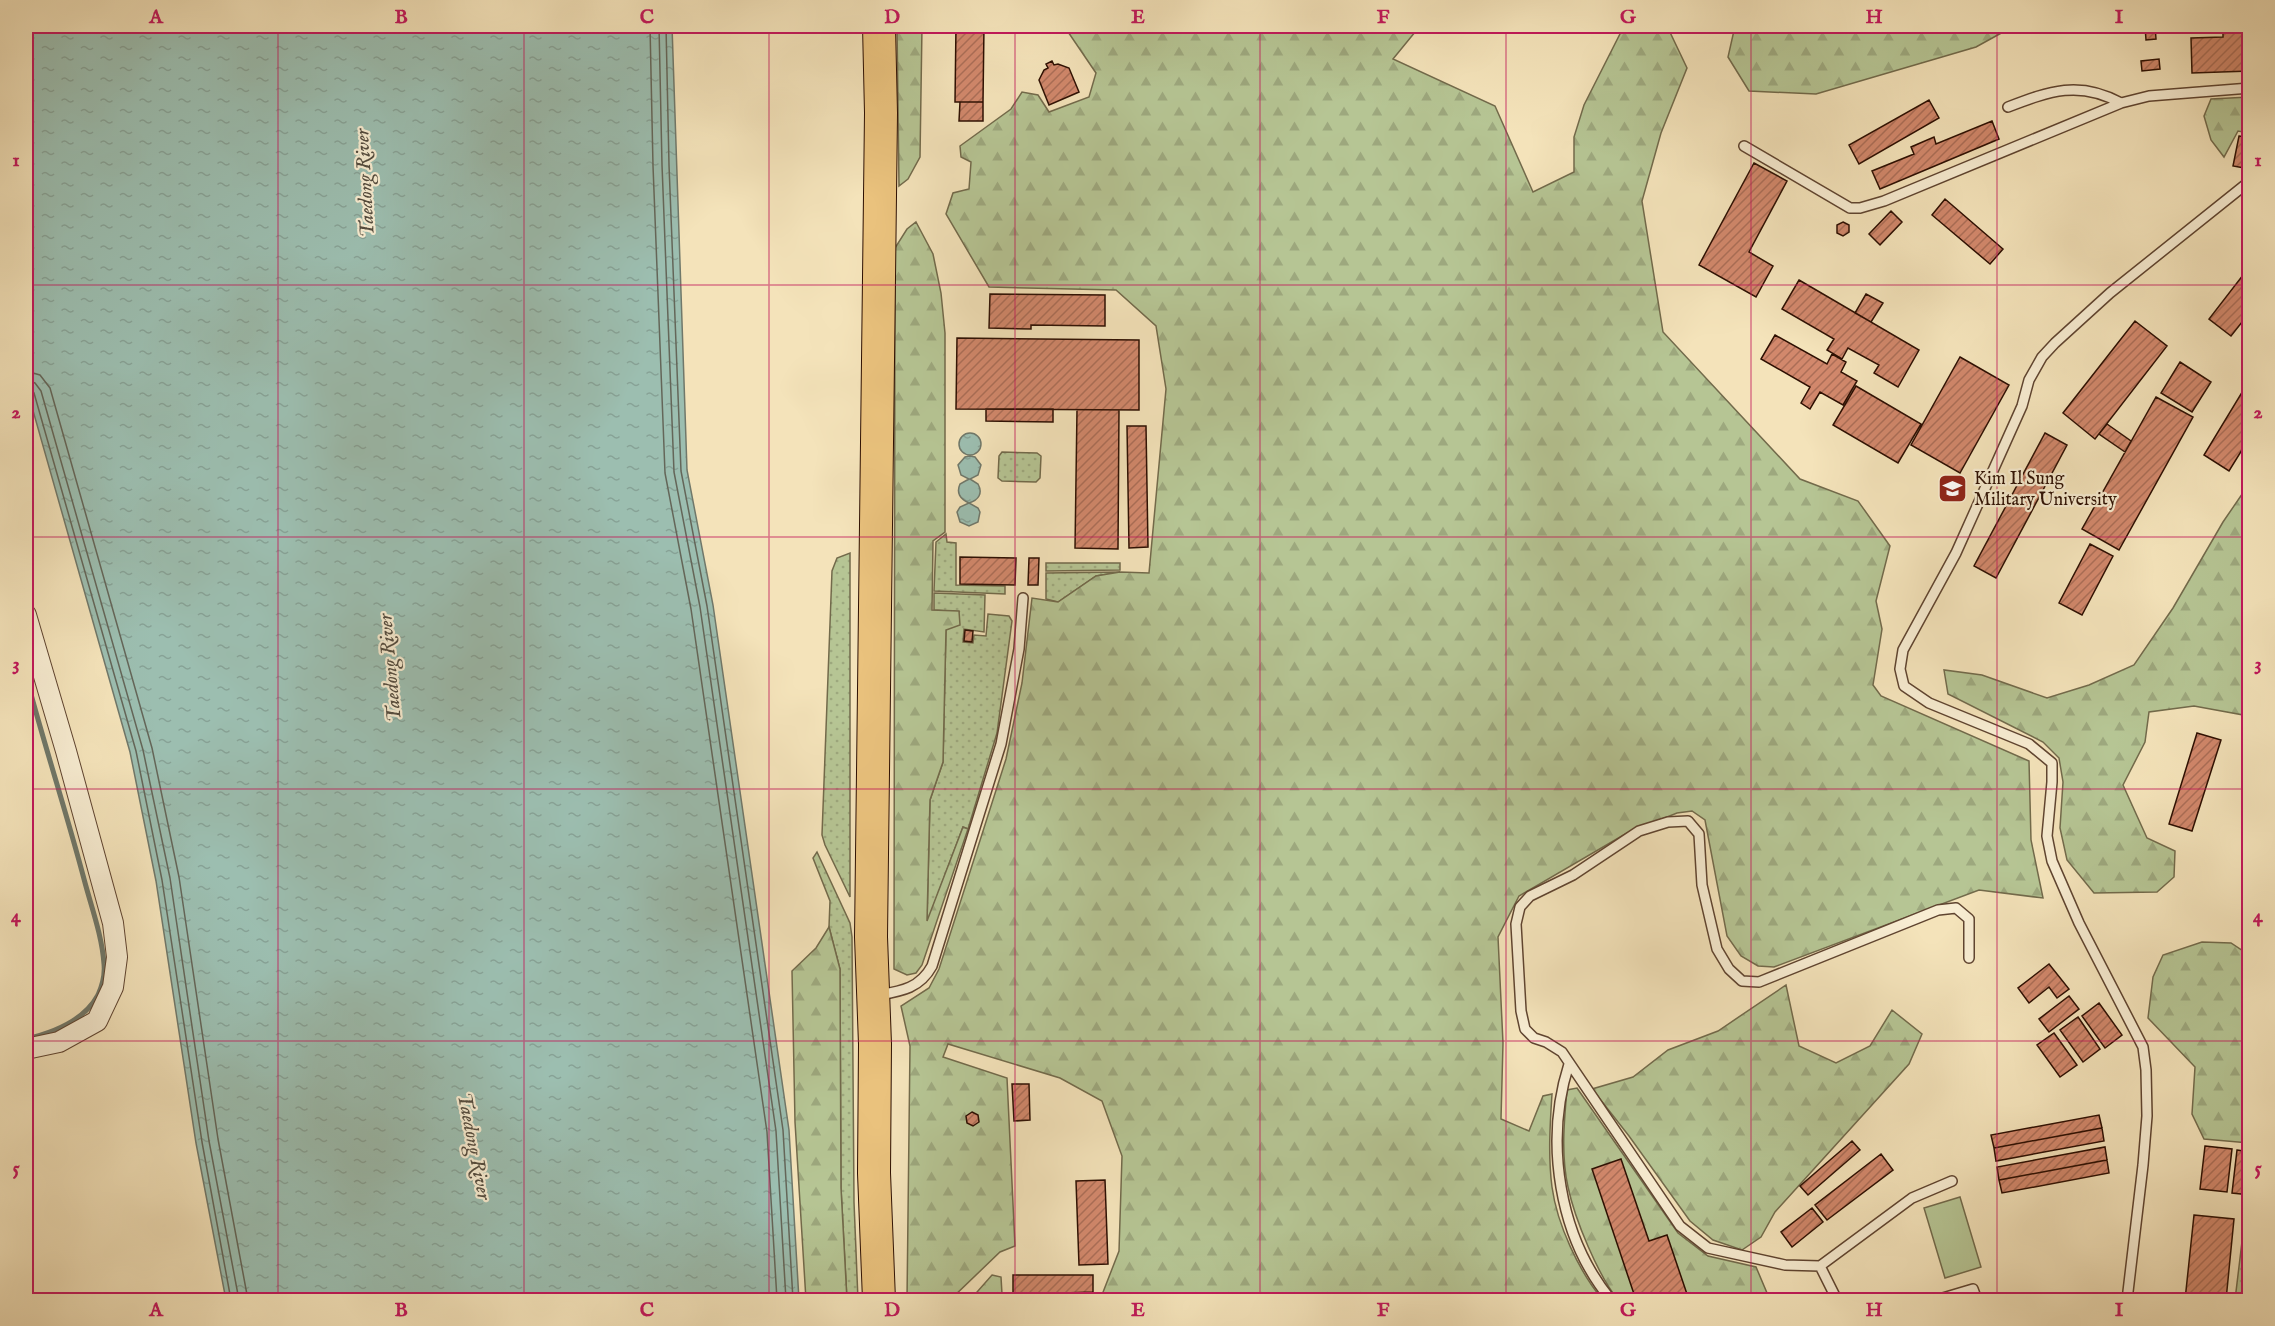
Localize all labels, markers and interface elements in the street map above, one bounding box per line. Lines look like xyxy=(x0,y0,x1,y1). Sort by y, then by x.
text: A xyxy=(148,5,164,30)
text: B xyxy=(394,5,408,30)
text: C xyxy=(640,5,654,30)
text: D xyxy=(884,5,900,30)
text: E xyxy=(1131,5,1145,30)
text: F xyxy=(1377,5,1390,30)
text: G xyxy=(1620,5,1637,30)
text: H xyxy=(1865,5,1883,30)
text: I xyxy=(2115,5,2124,30)
water label: Taedong River xyxy=(350,127,382,238)
text: 1 xyxy=(12,148,20,173)
text: 1 xyxy=(2254,148,2262,173)
text: 2 xyxy=(11,400,21,425)
text: 2 xyxy=(2253,400,2263,425)
place label: Kim Il Sung Military University xyxy=(1974,468,2117,512)
school or university icon: Kim Il Sung Military University xyxy=(1937,472,1969,504)
water label: Taedong River xyxy=(373,611,409,723)
text: 3 xyxy=(12,652,20,677)
text: 3 xyxy=(2254,652,2262,677)
text: 4 xyxy=(11,904,22,929)
text: 4 xyxy=(2253,904,2264,929)
water label: Taedong River xyxy=(450,1091,496,1203)
text: 5 xyxy=(12,1156,20,1181)
text: 5 xyxy=(2254,1156,2262,1181)
text: A xyxy=(148,1298,164,1323)
text: B xyxy=(394,1298,408,1323)
text: C xyxy=(640,1298,654,1323)
text: D xyxy=(884,1298,900,1323)
text: E xyxy=(1131,1298,1145,1323)
text: F xyxy=(1377,1298,1390,1323)
text: G xyxy=(1620,1298,1637,1323)
text: H xyxy=(1865,1298,1883,1323)
text: I xyxy=(2115,1298,2124,1323)

